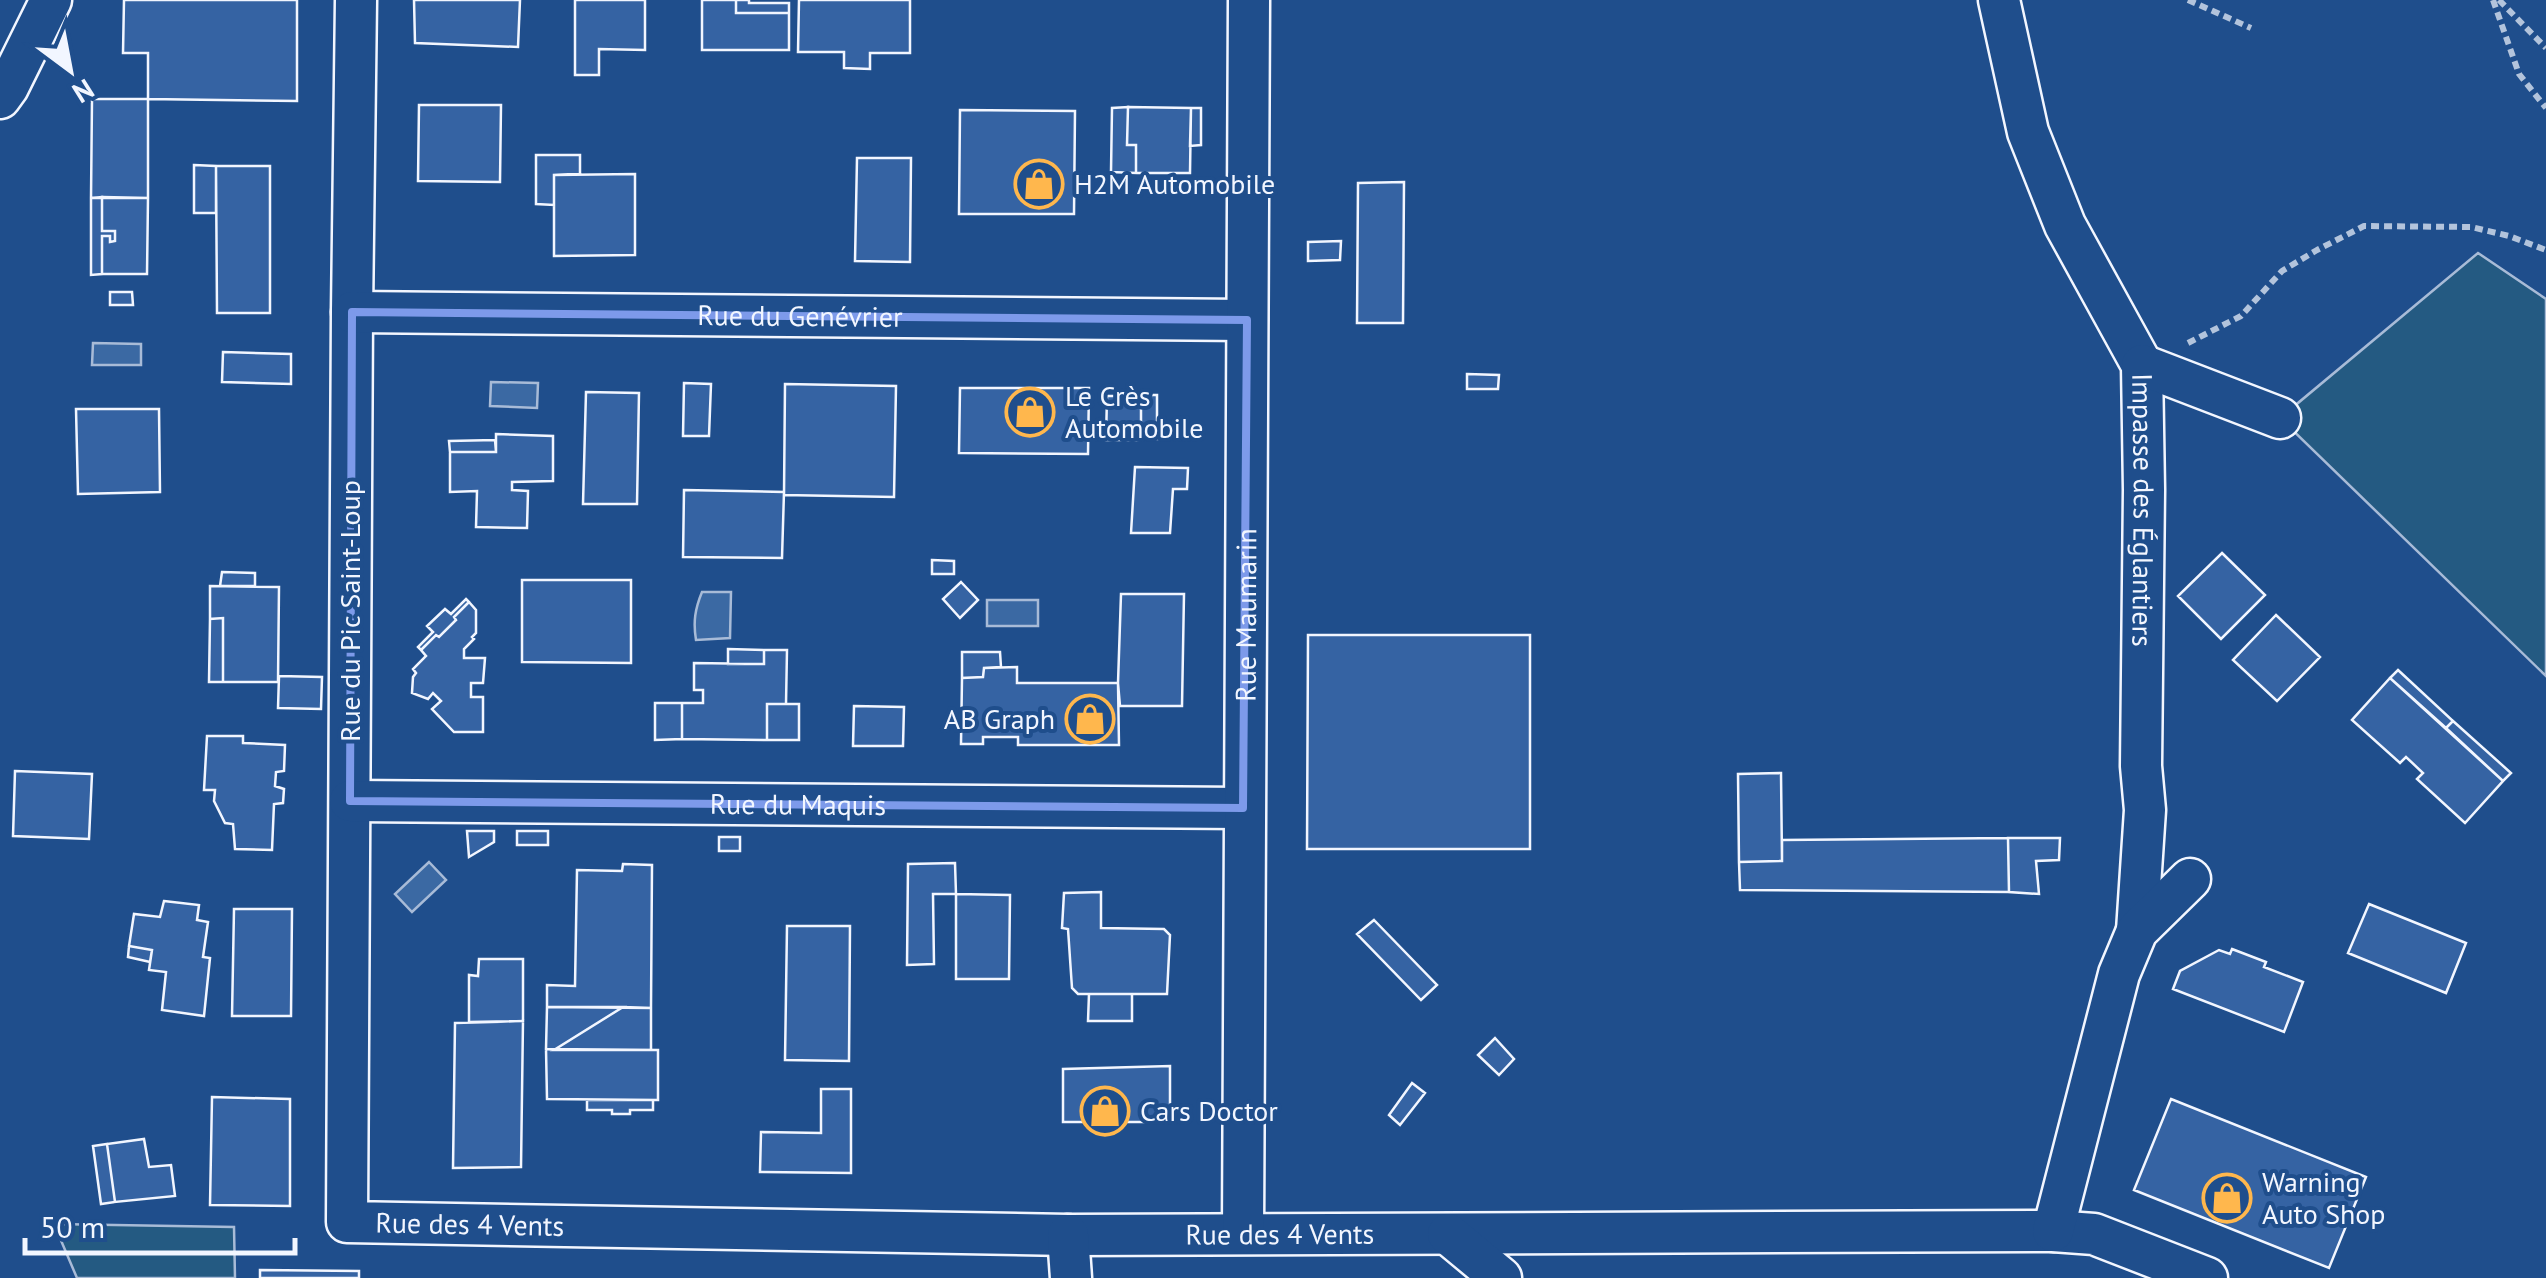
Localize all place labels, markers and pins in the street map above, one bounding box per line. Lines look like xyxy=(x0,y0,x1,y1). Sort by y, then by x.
shop icon: H2M Automobile xyxy=(1013,158,1065,210)
place label: H2M Automobile xyxy=(1074,165,1275,202)
place label: Le Crès Automobile xyxy=(1065,377,1203,446)
shop icon: Le Crès Automobile xyxy=(1004,386,1056,438)
shop icon: AB Graph xyxy=(1064,693,1116,745)
place label: AB Graph xyxy=(944,700,1055,737)
shop icon: Cars Doctor xyxy=(1079,1085,1131,1137)
place label: Cars Doctor xyxy=(1140,1092,1278,1129)
place label: Warning Auto Shop xyxy=(2262,1163,2385,1232)
shop icon: Warning Auto Shop xyxy=(2201,1172,2253,1224)

